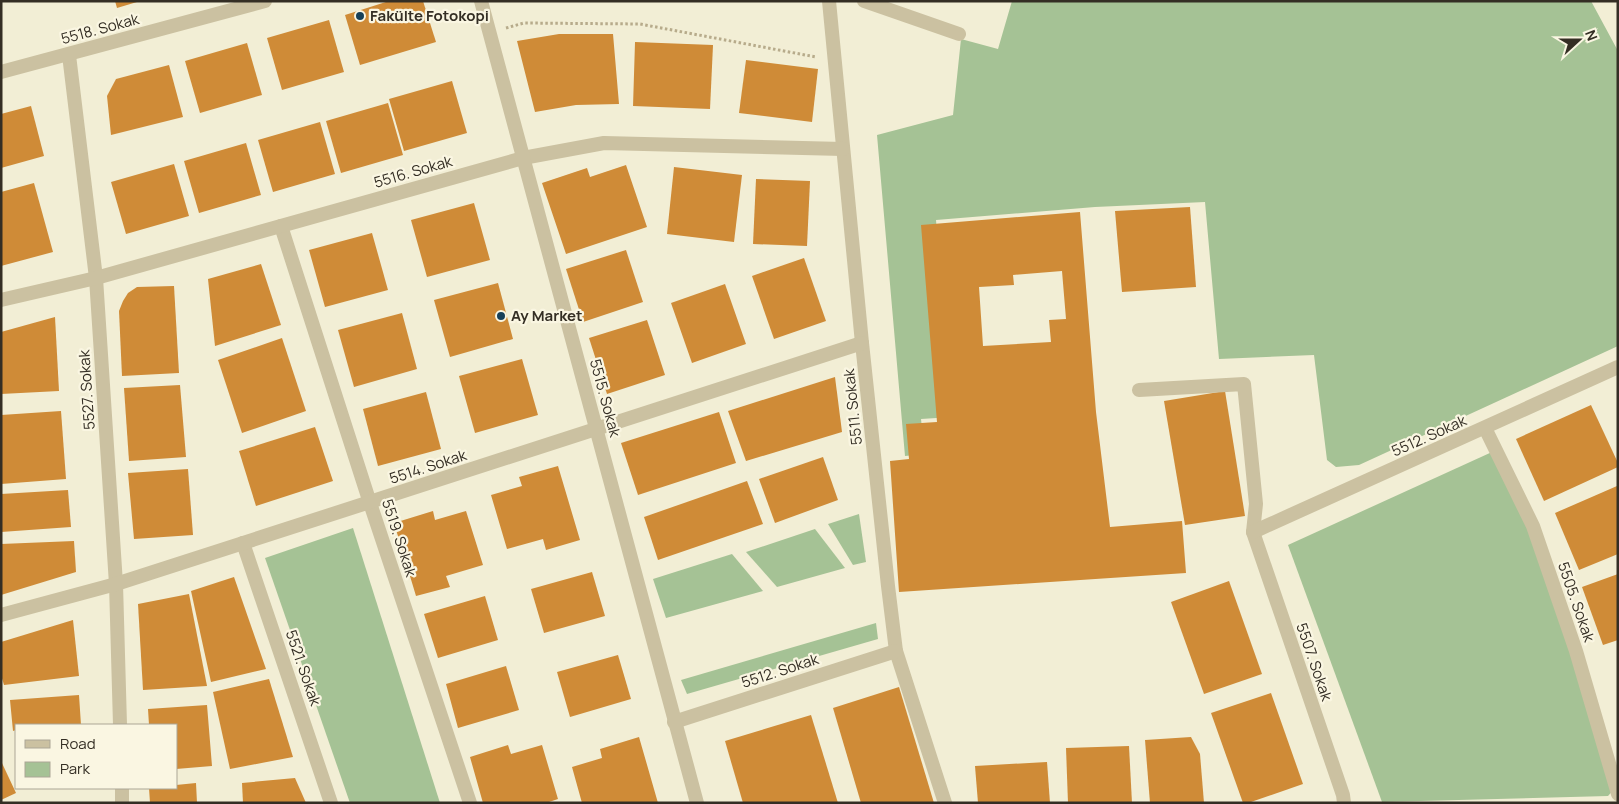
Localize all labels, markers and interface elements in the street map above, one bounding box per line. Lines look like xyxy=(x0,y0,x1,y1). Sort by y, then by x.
place label: Fakülte Fotokopi xyxy=(370,5,489,26)
street label: 5518. Sokak xyxy=(59,8,142,49)
marker: Fakülte Fotokopi xyxy=(354,10,366,22)
north arrow xyxy=(1554,15,1604,65)
text: N xyxy=(1581,27,1602,43)
street label: 5516. Sokak xyxy=(371,150,455,193)
place label: Ay Market xyxy=(511,305,583,326)
marker: Ay Market xyxy=(495,310,507,322)
street label: 5527. Sokak xyxy=(73,349,100,431)
street label: 5515. Sokak xyxy=(585,357,626,440)
street label: 5511. Sokak xyxy=(838,367,867,446)
street label: 5512. Sokak xyxy=(1388,409,1470,461)
street label: 5514. Sokak xyxy=(387,444,470,489)
street label: 5519. Sokak xyxy=(377,496,422,580)
street label: 5505. Sokak xyxy=(1553,559,1600,645)
street label: 5507. Sokak xyxy=(1291,620,1338,704)
street label: 5521. Sokak xyxy=(281,627,326,709)
street label: 5512. Sokak xyxy=(739,648,822,693)
legend xyxy=(15,724,178,789)
text: Road xyxy=(60,733,96,754)
text: Park xyxy=(60,758,90,779)

